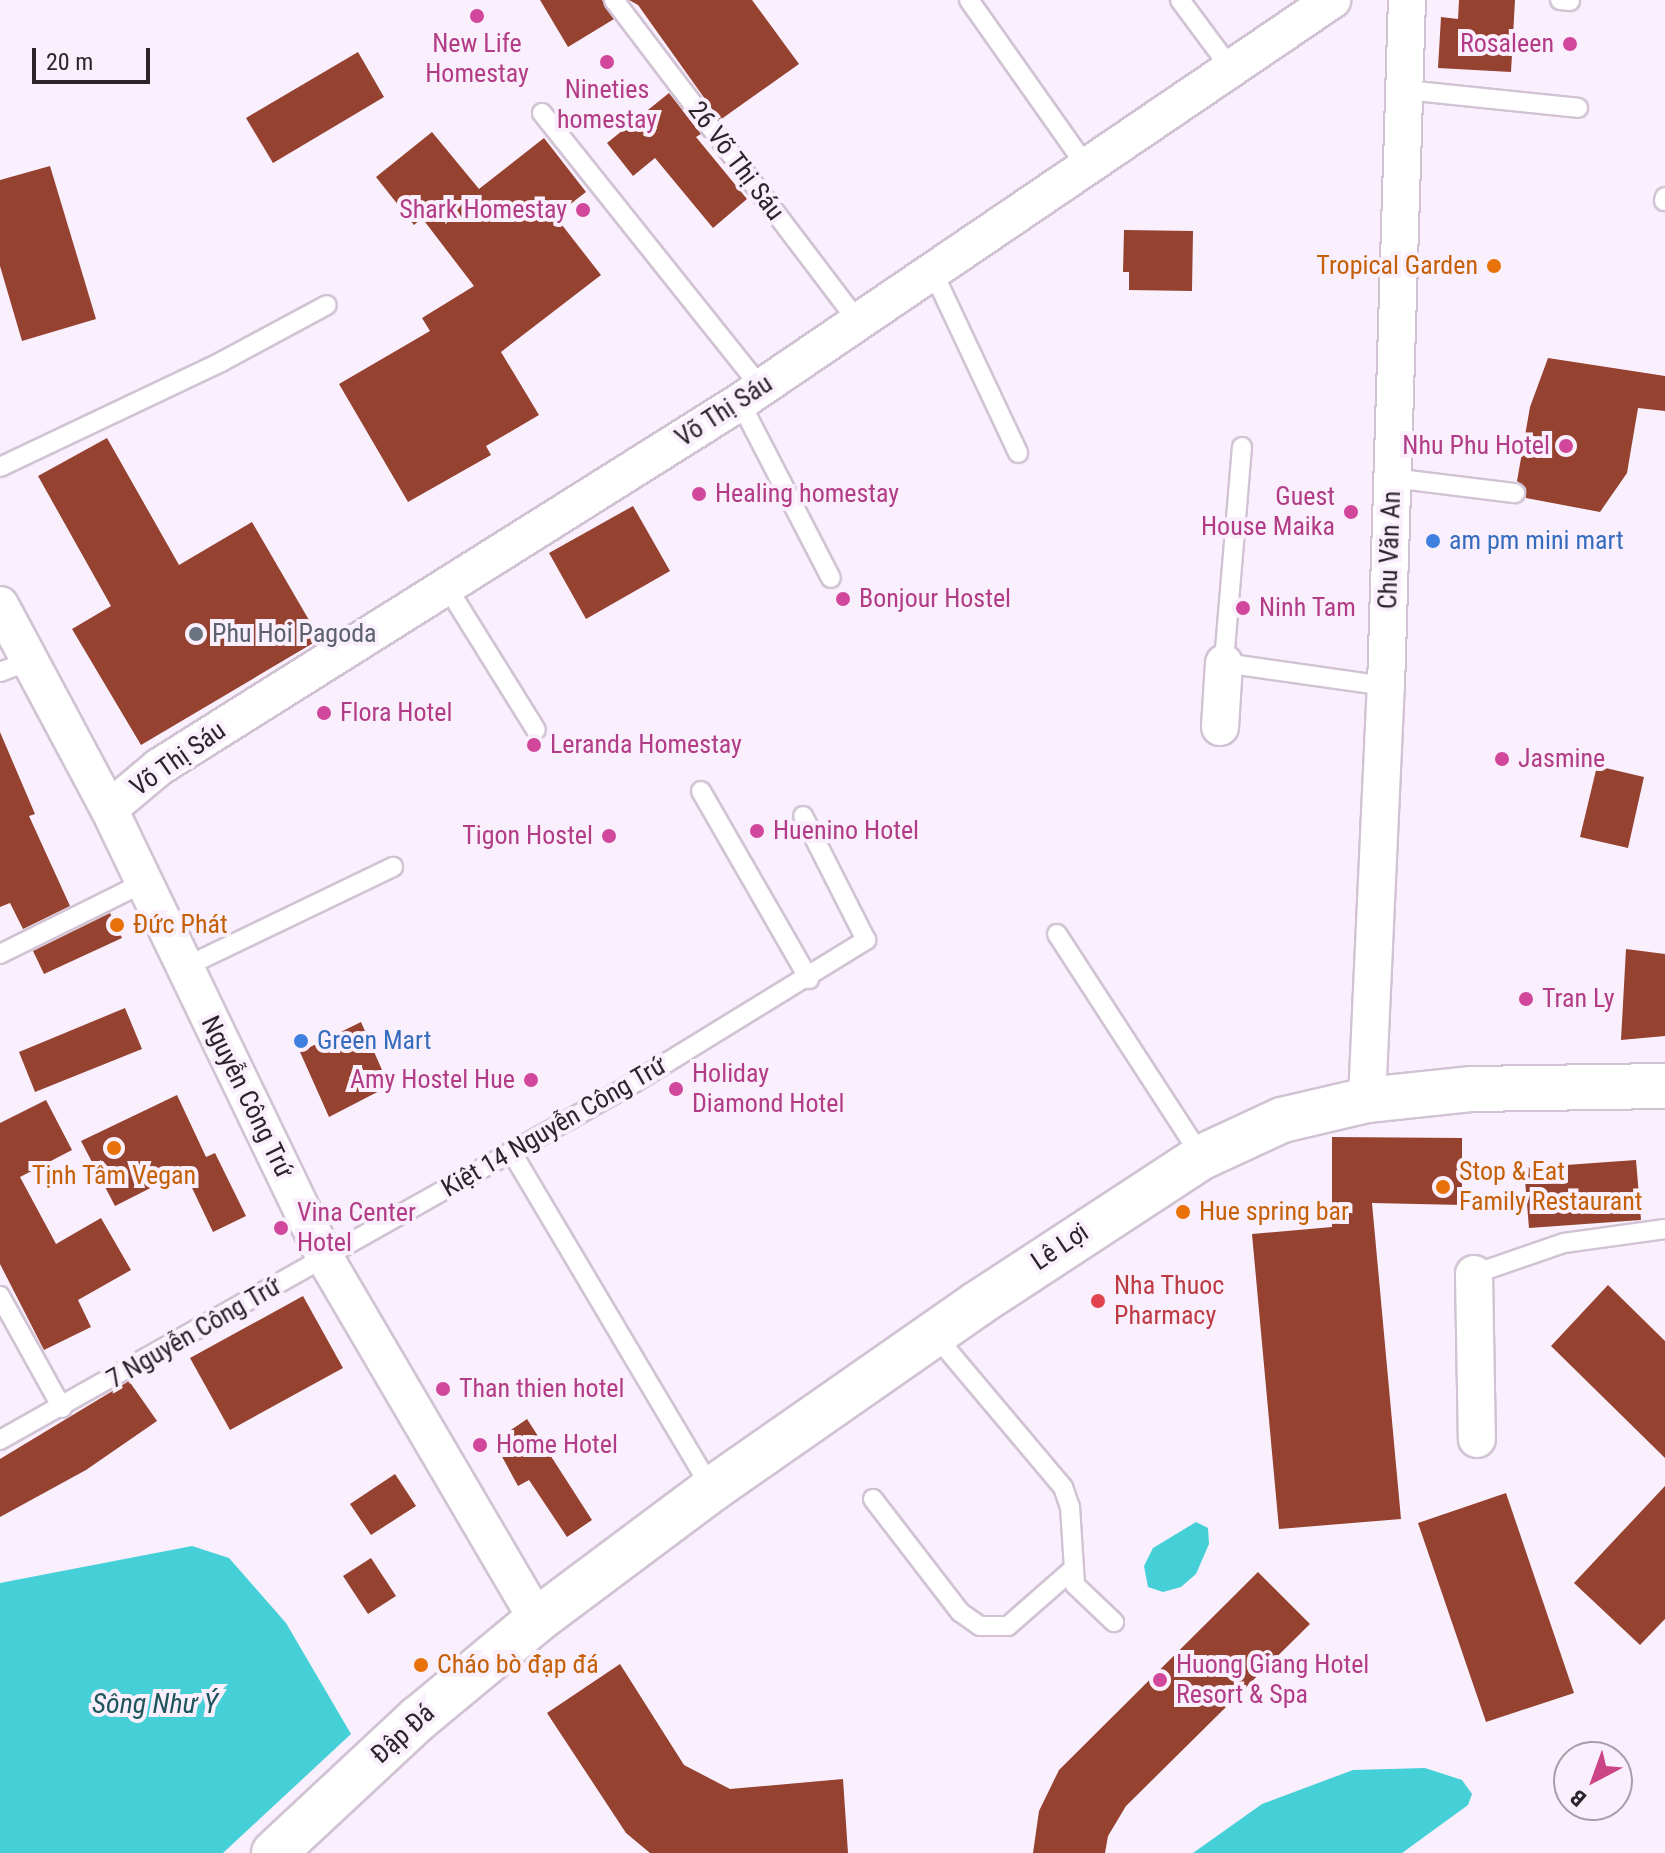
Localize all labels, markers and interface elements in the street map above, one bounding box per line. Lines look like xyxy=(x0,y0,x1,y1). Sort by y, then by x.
marker: New Life Homestay xyxy=(468,7,486,25)
place label: New Life Homestay xyxy=(425,28,529,90)
place label: Rosaleen xyxy=(1460,28,1554,60)
scale bar xyxy=(36,32,154,82)
marker: Rosaleen xyxy=(1561,35,1579,53)
text: 20 m xyxy=(46,48,93,76)
marker: Nineties homestay xyxy=(598,53,616,71)
place label: Nineties homestay xyxy=(557,74,657,136)
street label: 26 Võ Thị Sáu xyxy=(681,95,791,227)
place label: Shark Homestay xyxy=(399,194,567,226)
marker: Shark Homestay xyxy=(574,201,592,219)
place label: Tropical Garden xyxy=(1316,250,1478,282)
marker: Tropical Garden xyxy=(1485,257,1503,275)
street label: Võ Thị Sáu xyxy=(670,368,778,454)
place label: Nhu Phu Hotel xyxy=(1402,430,1550,462)
marker: Nhu Phu Hotel xyxy=(1557,437,1575,455)
place label: Healing homestay xyxy=(715,478,899,510)
place label: Guest House Maika xyxy=(1201,481,1335,542)
marker: Healing homestay xyxy=(690,485,708,503)
street label: Chu Văn An xyxy=(1372,490,1408,610)
marker: Guest House Maika xyxy=(1342,503,1360,521)
place label: am pm mini mart xyxy=(1449,525,1624,557)
marker: am pm mini mart xyxy=(1424,532,1442,550)
place label: Bonjour Hostel xyxy=(859,583,1011,615)
marker: Bonjour Hostel xyxy=(834,590,852,608)
place label: Ninh Tam xyxy=(1259,592,1356,624)
marker: Ninh Tam xyxy=(1234,599,1252,617)
place label: Phu Hoi Pagoda xyxy=(212,618,377,650)
marker: Phu Hoi Pagoda xyxy=(187,625,205,643)
place label: Flora Hotel xyxy=(340,697,452,729)
marker: Flora Hotel xyxy=(315,704,333,722)
street label: Võ Thị Sáu xyxy=(124,715,232,803)
place label: Leranda Homestay xyxy=(550,729,742,761)
marker: Leranda Homestay xyxy=(525,736,543,754)
place label: Jasmine xyxy=(1518,743,1605,775)
marker: Jasmine xyxy=(1493,750,1511,768)
place label: Huenino Hotel xyxy=(773,815,919,847)
place label: Tigon Hostel xyxy=(462,820,593,852)
marker: Huenino Hotel xyxy=(748,822,766,840)
marker: Tigon Hostel xyxy=(600,827,618,845)
place label: Đức Phát xyxy=(133,909,228,941)
marker: Đức Phát xyxy=(108,916,126,934)
place label: Tran Ly xyxy=(1542,983,1615,1015)
marker: Tran Ly xyxy=(1517,990,1535,1008)
street label: Nguyễn Công Trứ xyxy=(194,1011,300,1183)
place label: Green Mart xyxy=(317,1025,431,1057)
marker: Green Mart xyxy=(292,1032,310,1050)
street label: Kiệt 14 Nguyễn Công Trứ xyxy=(436,1050,672,1204)
place label: Holiday Diamond Hotel xyxy=(692,1058,844,1120)
place label: Amy Hostel Hue xyxy=(350,1064,515,1096)
marker: Amy Hostel Hue xyxy=(522,1071,540,1089)
marker: Holiday Diamond Hotel xyxy=(667,1080,685,1098)
marker: Tịnh Tâm Vegan xyxy=(105,1139,123,1157)
place label: Stop & Eat Family Restaurant xyxy=(1459,1156,1643,1218)
place label: Tịnh Tâm Vegan xyxy=(32,1160,196,1192)
marker: Stop & Eat Family Restaurant xyxy=(1434,1178,1452,1196)
place label: Hue spring bar xyxy=(1199,1196,1349,1228)
place label: Vina Center Hotel xyxy=(297,1197,416,1258)
marker: Hue spring bar xyxy=(1174,1203,1192,1221)
street label: Lê Lợi xyxy=(1026,1217,1094,1277)
marker: Vina Center Hotel xyxy=(272,1219,290,1237)
place label: Nha Thuoc Pharmacy xyxy=(1114,1270,1225,1332)
street label: 7 Nguyễn Công Trứ xyxy=(101,1271,287,1395)
marker: Nha Thuoc Pharmacy xyxy=(1089,1292,1107,1310)
place label: Than thien hotel xyxy=(459,1373,625,1405)
marker: Than thien hotel xyxy=(434,1380,452,1398)
place label: Home Hotel xyxy=(496,1429,618,1461)
marker: Home Hotel xyxy=(471,1436,489,1454)
place label: Cháo bò đạp đá xyxy=(437,1649,599,1681)
place label: Huong Giang Hotel Resort & Spa xyxy=(1176,1649,1369,1710)
marker: Cháo bò đạp đá xyxy=(412,1656,430,1674)
marker: Huong Giang Hotel Resort & Spa xyxy=(1151,1671,1169,1689)
water label: Sông Như Ý xyxy=(92,1687,218,1721)
street label: Đập Đá xyxy=(365,1698,441,1770)
north arrow xyxy=(1553,1741,1633,1821)
text: B xyxy=(1565,1784,1591,1811)

